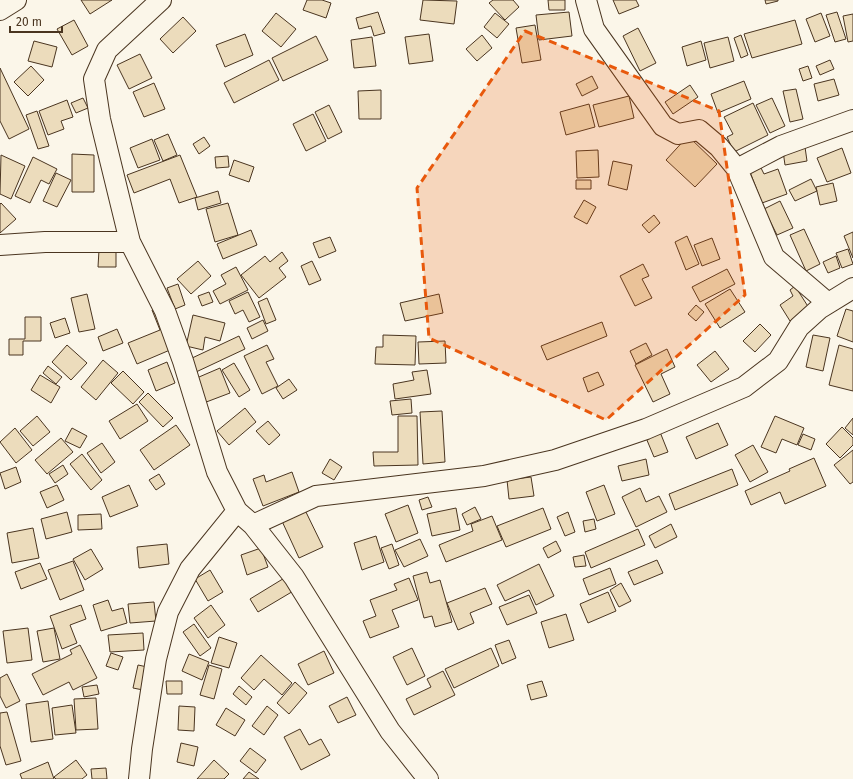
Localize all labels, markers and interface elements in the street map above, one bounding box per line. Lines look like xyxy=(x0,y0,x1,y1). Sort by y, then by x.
scale bar xyxy=(10,8,62,34)
text: 20 m xyxy=(16,15,42,29)

